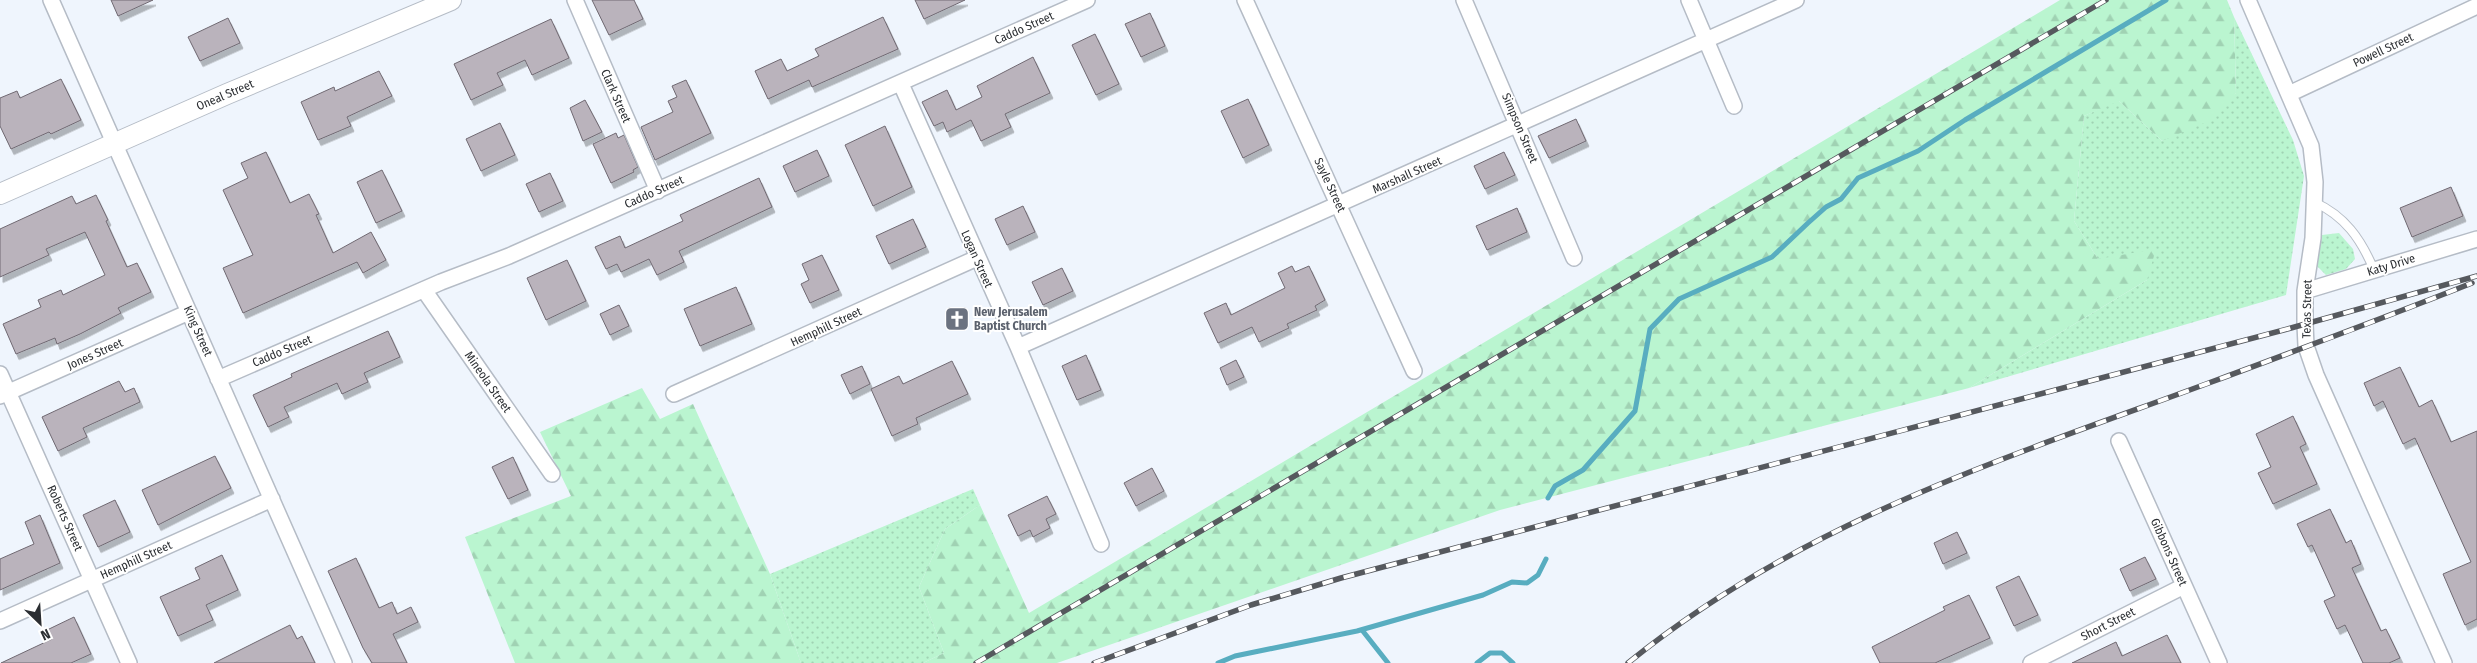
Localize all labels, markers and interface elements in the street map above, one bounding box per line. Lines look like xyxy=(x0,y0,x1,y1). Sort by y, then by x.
street label: Caddo Street xyxy=(992,9,1056,47)
street label: Powell Street xyxy=(2351,30,2415,70)
street label: Clark Street xyxy=(598,67,634,125)
street label: Oneal Street xyxy=(194,77,256,113)
street label: Simpson Street xyxy=(1499,91,1541,165)
street label: Marshall Street xyxy=(1370,153,1444,197)
street label: Sayle Street xyxy=(1311,156,1349,214)
street label: Caddo Street xyxy=(622,173,686,211)
street label: Logan Street xyxy=(958,228,996,290)
street label: Katy Drive xyxy=(2365,251,2417,279)
street label: Texas Street xyxy=(2299,279,2315,339)
street label: King Street xyxy=(181,304,215,358)
street label: Hemphill Street xyxy=(788,304,864,350)
place label: New Jerusalem Baptist Church xyxy=(974,305,1048,333)
church icon: New Jerusalem Baptist Church xyxy=(944,306,970,332)
street label: Caddo Street xyxy=(250,332,314,370)
street label: Jones Street xyxy=(65,336,125,372)
street label: Mineola Street xyxy=(462,349,514,415)
street label: Roberts Street xyxy=(44,483,86,553)
street label: Gibbons Street xyxy=(2148,516,2190,588)
street label: Hemphill Street xyxy=(98,538,174,582)
north arrow xyxy=(15,598,65,648)
street label: Short Street xyxy=(2079,604,2138,644)
text: N xyxy=(38,625,53,644)

